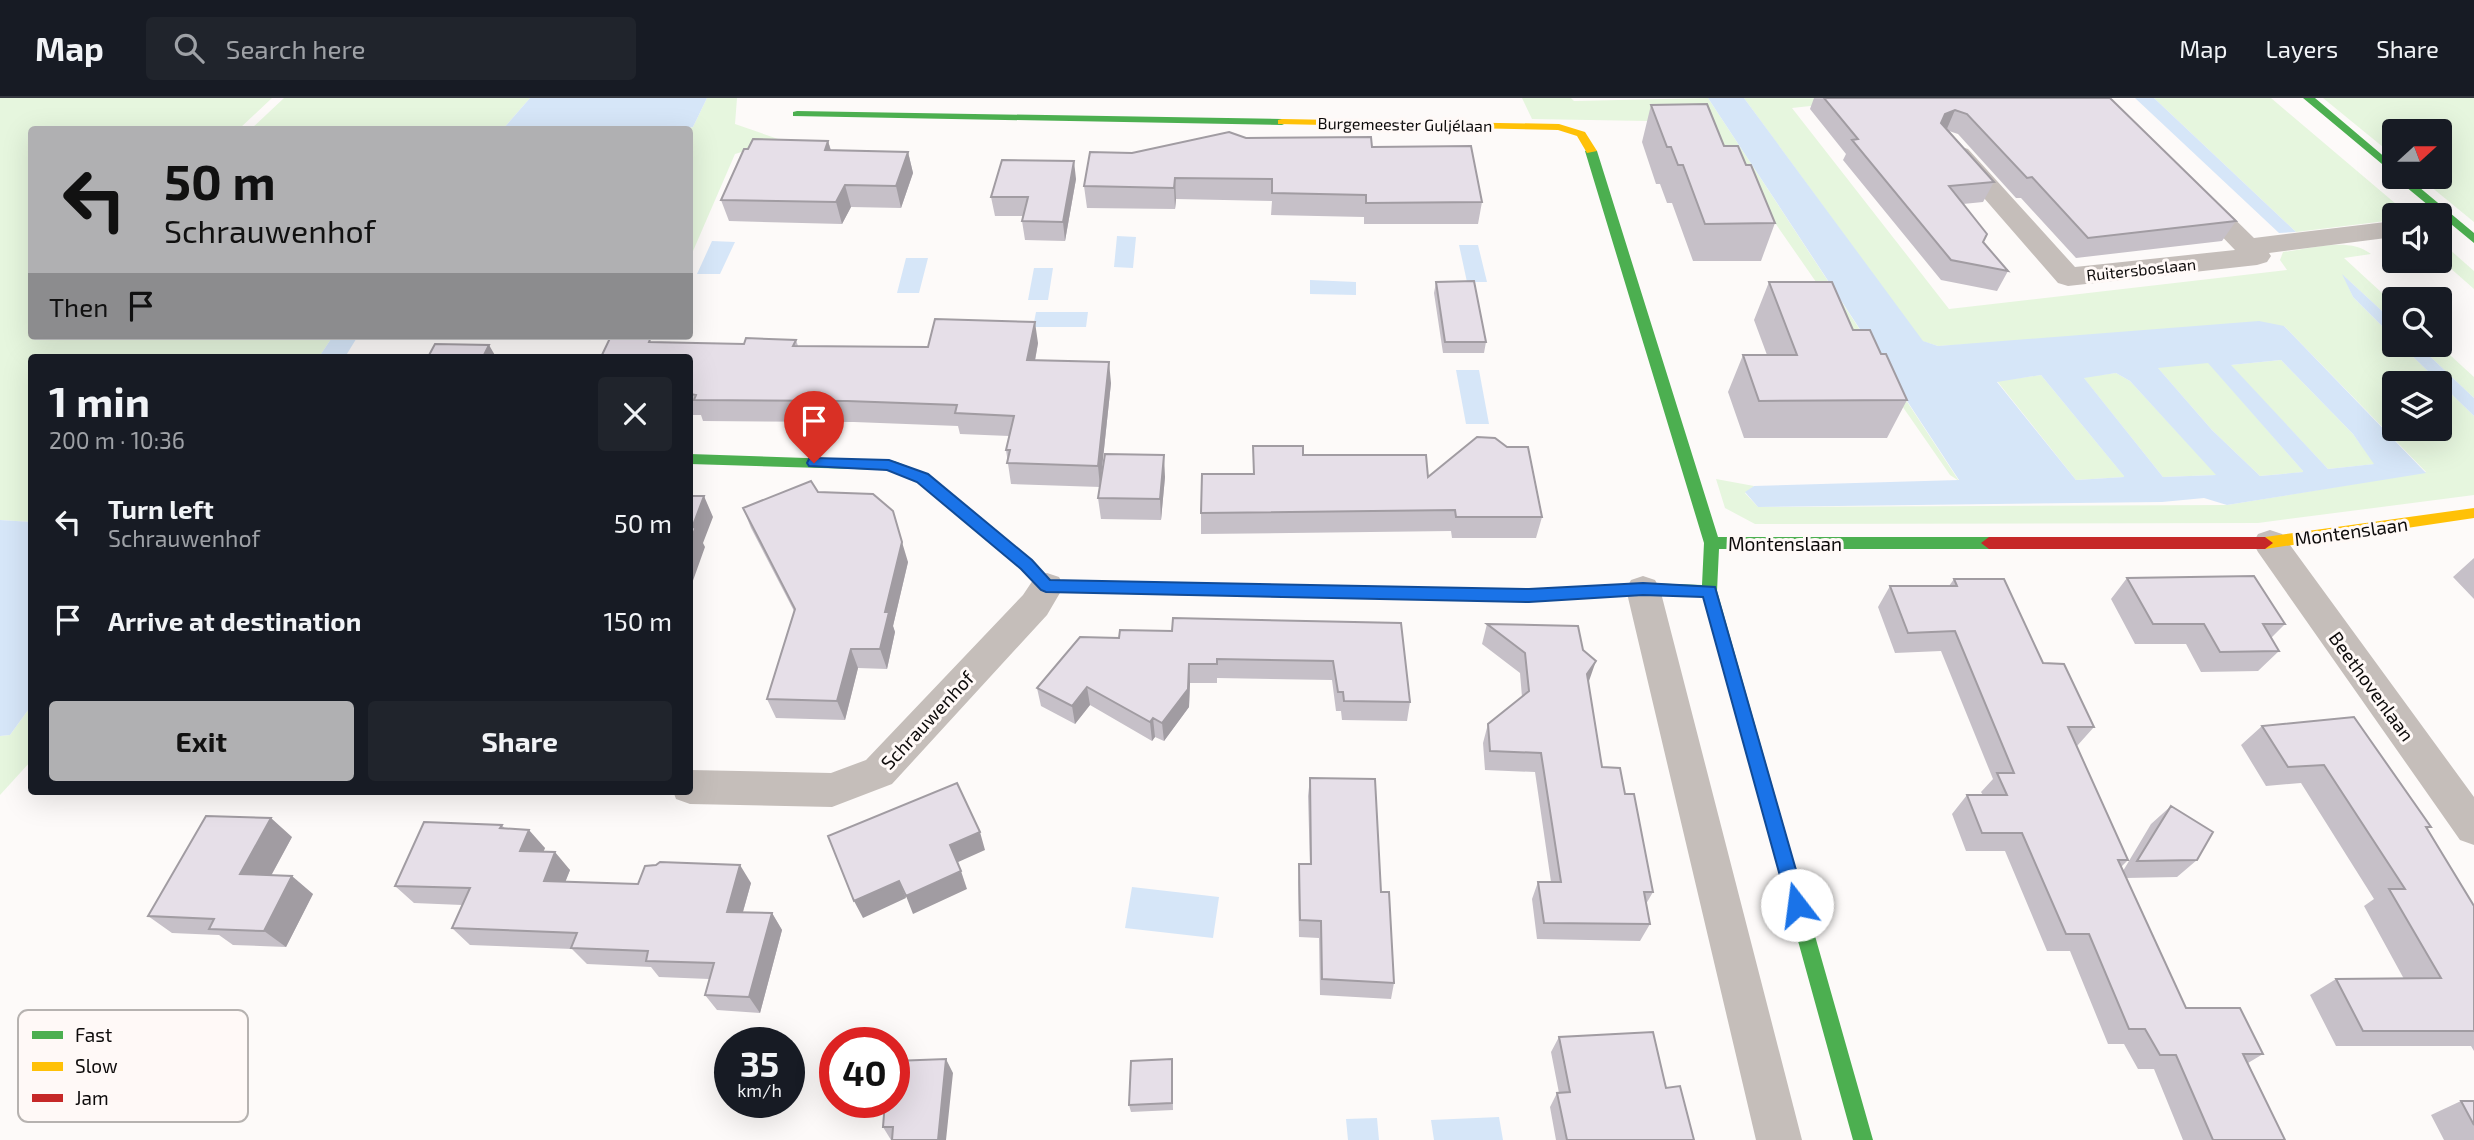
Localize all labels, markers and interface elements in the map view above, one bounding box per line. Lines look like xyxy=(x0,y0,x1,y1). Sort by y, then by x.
search box xyxy=(146,17,636,80)
text: Map xyxy=(35,28,104,68)
icon: search xyxy=(170,29,208,67)
text: Search here xyxy=(226,33,365,64)
text: Map xyxy=(2179,34,2227,63)
text: Layers xyxy=(2265,34,2338,63)
text: Share xyxy=(2376,34,2439,63)
street label: Burgemeester Guljélaan xyxy=(1318,113,1492,136)
north arrow xyxy=(2382,119,2452,189)
map controls xyxy=(2382,119,2452,441)
text: 50 m xyxy=(164,151,276,210)
icon: left xyxy=(49,154,140,245)
button: sound xyxy=(2382,203,2452,273)
text: Schrauwenhof xyxy=(164,211,376,249)
street label: Ruitersboslaan xyxy=(2085,254,2197,284)
icon: arrive xyxy=(122,287,160,325)
button: search xyxy=(2382,287,2452,357)
text: Then xyxy=(49,291,108,322)
button: layers xyxy=(2382,371,2452,441)
text: 1 min xyxy=(49,375,150,425)
button: close xyxy=(598,377,672,451)
pin xyxy=(784,391,844,463)
icon: arrive xyxy=(795,402,833,440)
text: 200 m · 10:36 xyxy=(49,426,185,454)
text: Turn left xyxy=(108,493,214,524)
icon: left xyxy=(49,503,87,541)
text: 50 m xyxy=(614,507,672,538)
street label: Montenslaan xyxy=(2293,512,2409,550)
text: Schrauwenhof xyxy=(108,524,260,552)
street label: Montenslaan xyxy=(1728,532,1842,555)
icon: arrive xyxy=(49,601,87,639)
text: Arrive at destination xyxy=(108,605,361,636)
text: 150 m xyxy=(603,605,672,636)
street label: Beethovenlaan xyxy=(2325,627,2419,745)
street label: Schrauwenhof xyxy=(876,666,979,774)
button: Exit xyxy=(49,701,354,781)
button: Share xyxy=(368,701,672,781)
position arrow xyxy=(1760,868,1834,942)
legend xyxy=(18,1010,248,1122)
text: Fast xyxy=(75,1023,112,1046)
speed limit sign: 40 xyxy=(819,1027,910,1118)
text: 35 xyxy=(740,1042,779,1084)
text: Slow xyxy=(75,1054,118,1077)
text: km/h xyxy=(737,1079,782,1101)
text: Jam xyxy=(75,1086,109,1109)

